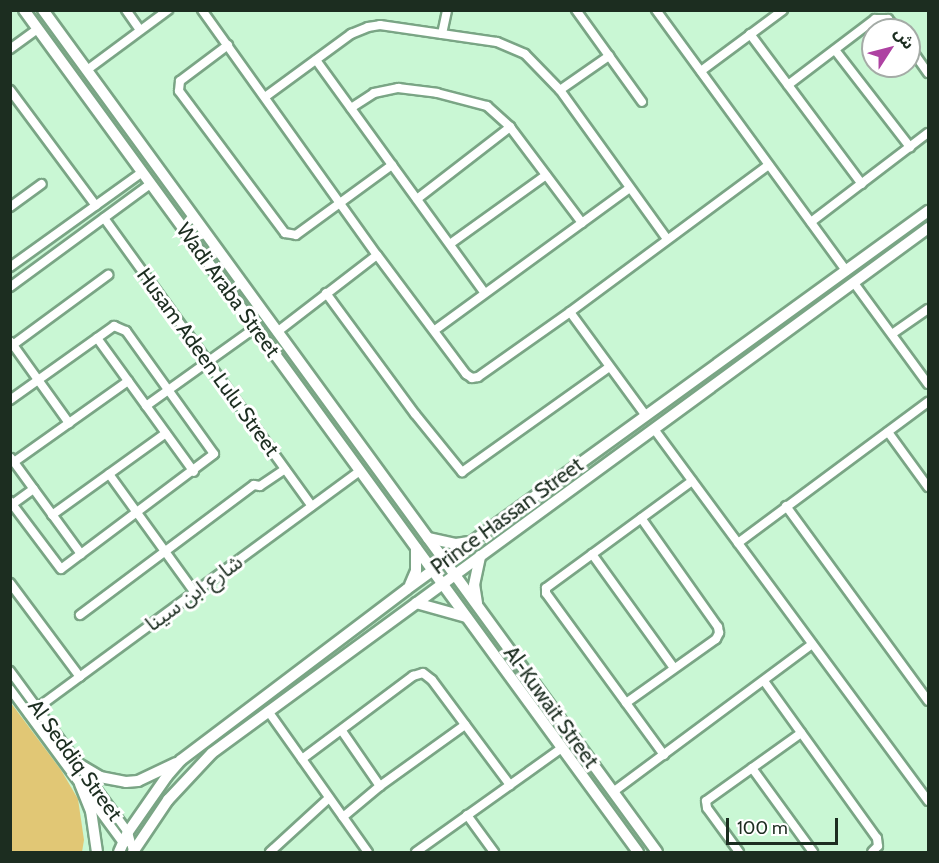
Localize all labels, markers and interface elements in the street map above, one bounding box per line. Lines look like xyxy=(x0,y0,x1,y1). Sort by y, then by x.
north arrow xyxy=(861,18,921,78)
text: ش xyxy=(890,24,918,53)
street label: Wadi Araba Street xyxy=(171,218,285,362)
street label: Husam Adeen Lulu Street xyxy=(131,263,285,461)
street label: Prince Hassan Street xyxy=(426,452,588,580)
street label: شارع ابن سينا xyxy=(140,549,248,637)
street label: Al-Kuwait Street xyxy=(498,641,604,773)
street label: Al Seddiq Street xyxy=(23,694,127,826)
scale bar xyxy=(729,806,842,844)
text: 100 m xyxy=(737,817,788,839)

